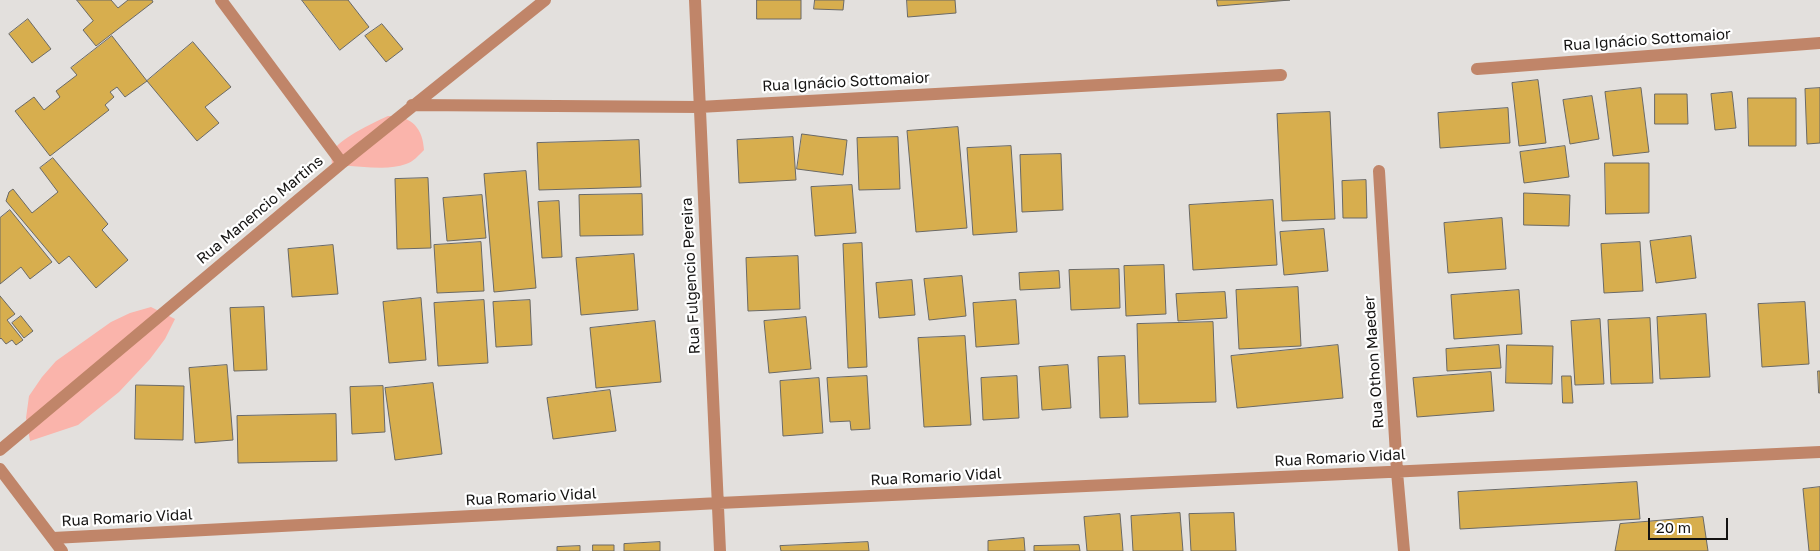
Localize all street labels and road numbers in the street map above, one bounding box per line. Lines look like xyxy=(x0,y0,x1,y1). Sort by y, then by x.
street label: Rua Ignácio Sottomaior xyxy=(1563,25,1731,55)
street label: Rua Ignácio Sottomaior xyxy=(762,69,930,95)
street label: Rua Manencio Martins xyxy=(193,152,327,268)
street label: Rua Fulgencio Pereira xyxy=(678,197,704,355)
street label: Rua Othon Maeder xyxy=(1360,295,1388,429)
street label: Rua Romario Vidal xyxy=(1274,446,1406,470)
street label: Rua Romario Vidal xyxy=(870,465,1002,489)
street label: Rua Romario Vidal xyxy=(465,485,597,509)
street label: Rua Romario Vidal xyxy=(61,506,193,530)

